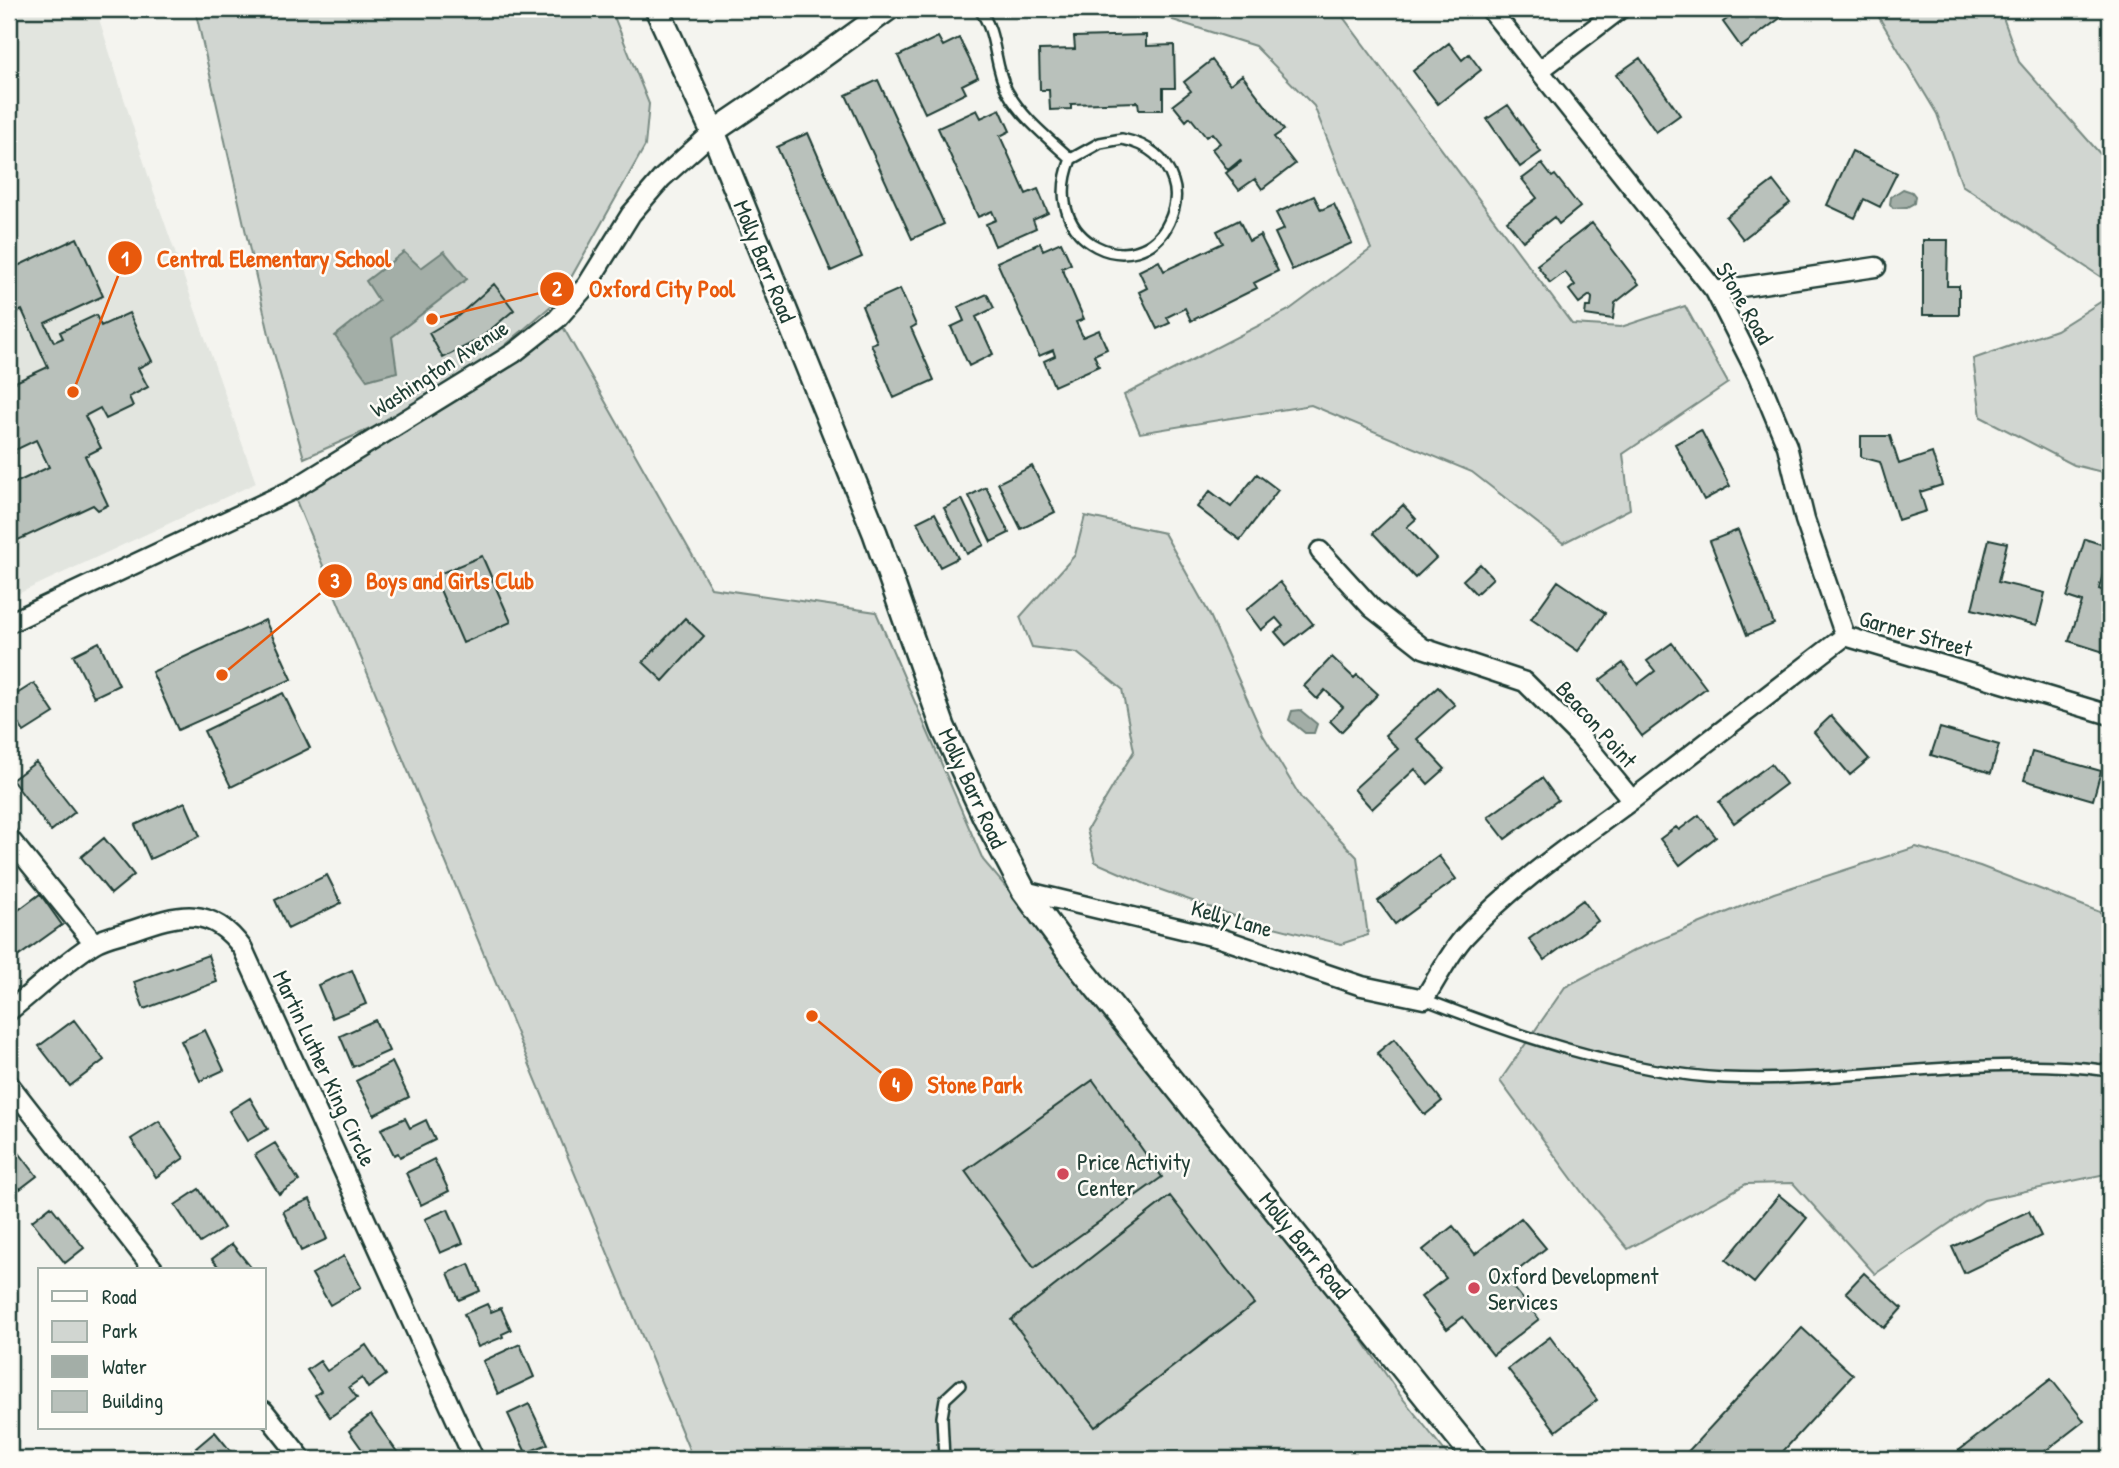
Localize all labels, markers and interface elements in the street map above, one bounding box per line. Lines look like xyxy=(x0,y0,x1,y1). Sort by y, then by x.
street label: Molly Barr Road xyxy=(726,195,804,327)
callout: Central Elementary School xyxy=(108,236,405,281)
text: Central Elementary School xyxy=(157,242,392,275)
text: 1 xyxy=(121,244,129,273)
street label: Stone Road xyxy=(1709,256,1781,350)
callout: Oxford City Pool xyxy=(540,266,749,311)
text: Oxford City Pool xyxy=(589,272,736,305)
text: 2 xyxy=(552,274,562,303)
street label: Washington Avenue xyxy=(364,312,514,424)
callout: Boys and Girls Club xyxy=(317,558,548,603)
text: Boys and Girls Club xyxy=(366,564,534,597)
text: 3 xyxy=(330,566,340,595)
street label: Garner Street xyxy=(1856,602,1977,664)
street label: Beacon Point xyxy=(1550,674,1645,775)
street label: Molly Barr Road xyxy=(932,723,1014,853)
street label: Kelly Lane xyxy=(1188,892,1276,944)
street label: Martin Luther King Circle xyxy=(266,965,384,1171)
callout: Stone Park xyxy=(879,1062,1037,1107)
text: Stone Park xyxy=(927,1068,1023,1100)
text: 4 xyxy=(892,1070,900,1099)
place label: Price Activity Center xyxy=(1077,1146,1191,1203)
marker: Price Activity Center xyxy=(1055,1166,1071,1182)
street label: Molly Barr Road xyxy=(1252,1185,1358,1305)
place label: Oxford Development Services xyxy=(1488,1260,1660,1317)
legend xyxy=(38,1268,266,1430)
marker: Oxford Development Services xyxy=(1466,1280,1482,1296)
text: Road xyxy=(102,1282,136,1311)
text: Park xyxy=(102,1316,137,1345)
text: Water xyxy=(102,1352,147,1381)
text: Building xyxy=(102,1386,163,1415)

